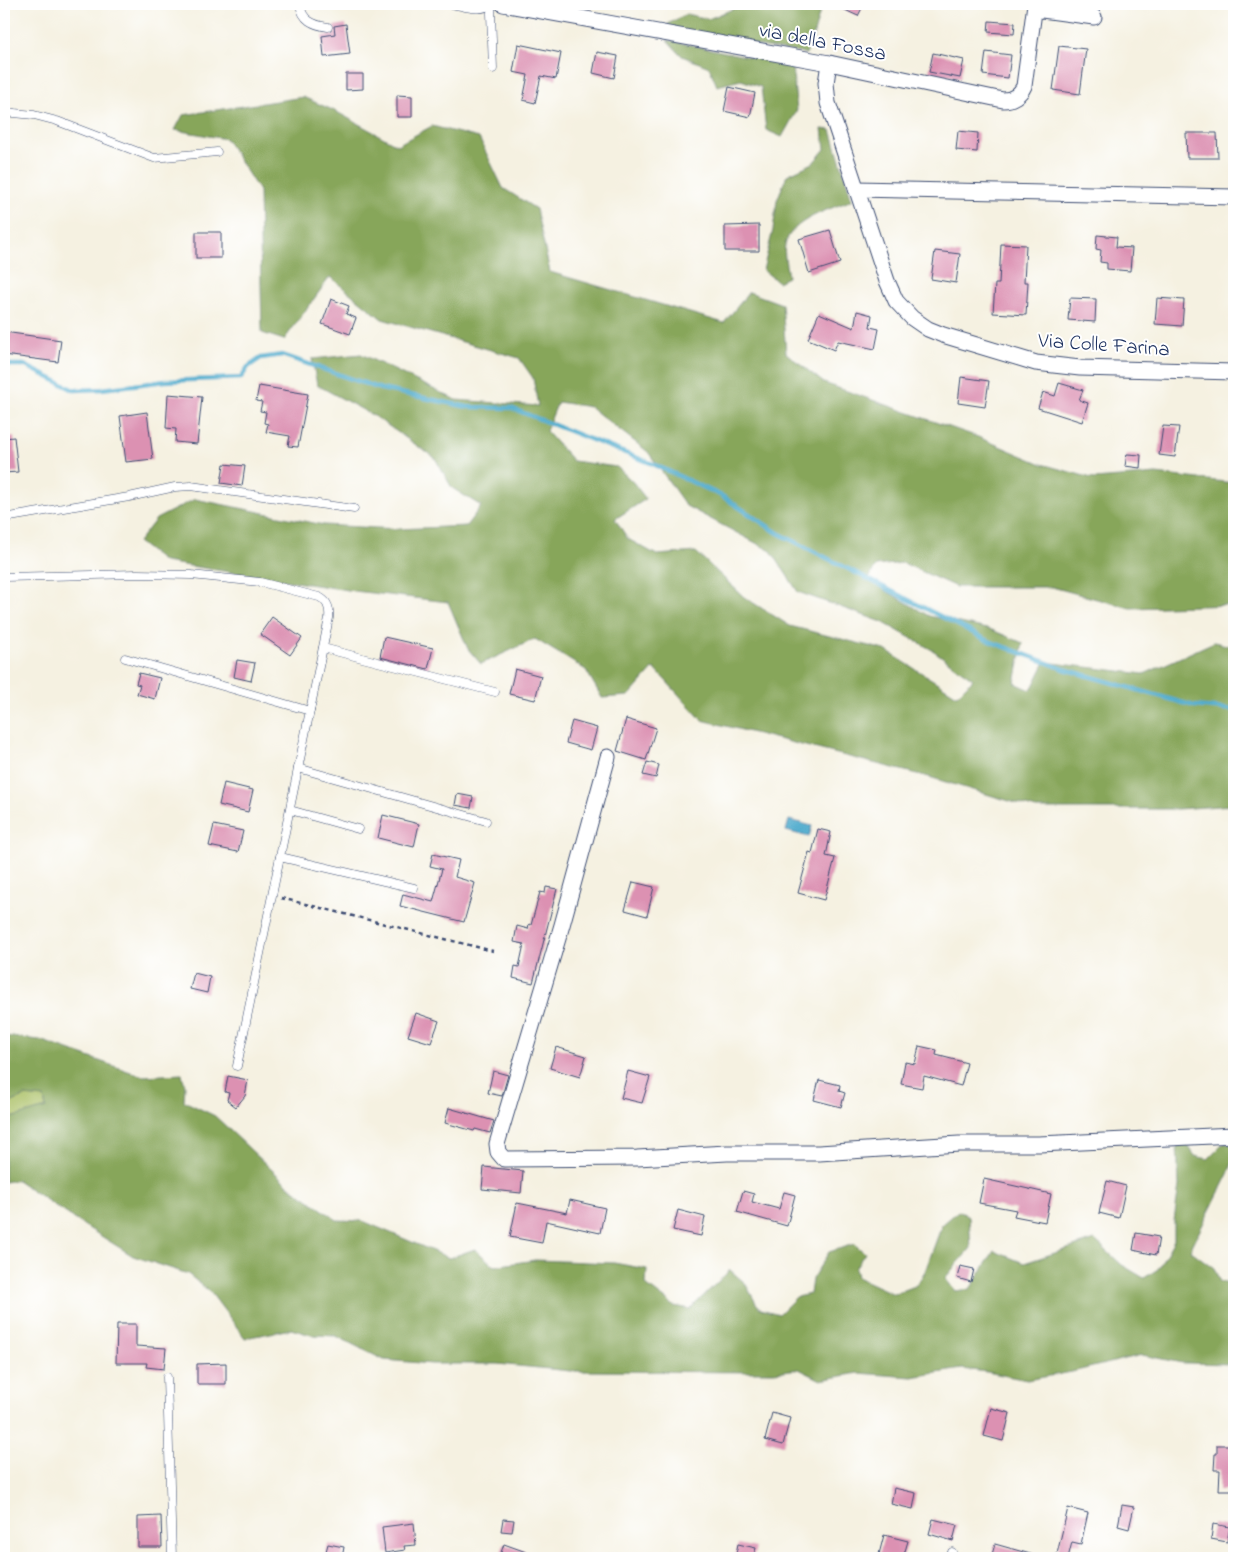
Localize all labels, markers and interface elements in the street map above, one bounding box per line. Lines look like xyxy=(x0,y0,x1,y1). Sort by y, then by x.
street label: via della Fossa xyxy=(757,16,889,70)
street label: Via Colle Farina xyxy=(1036,326,1171,366)

